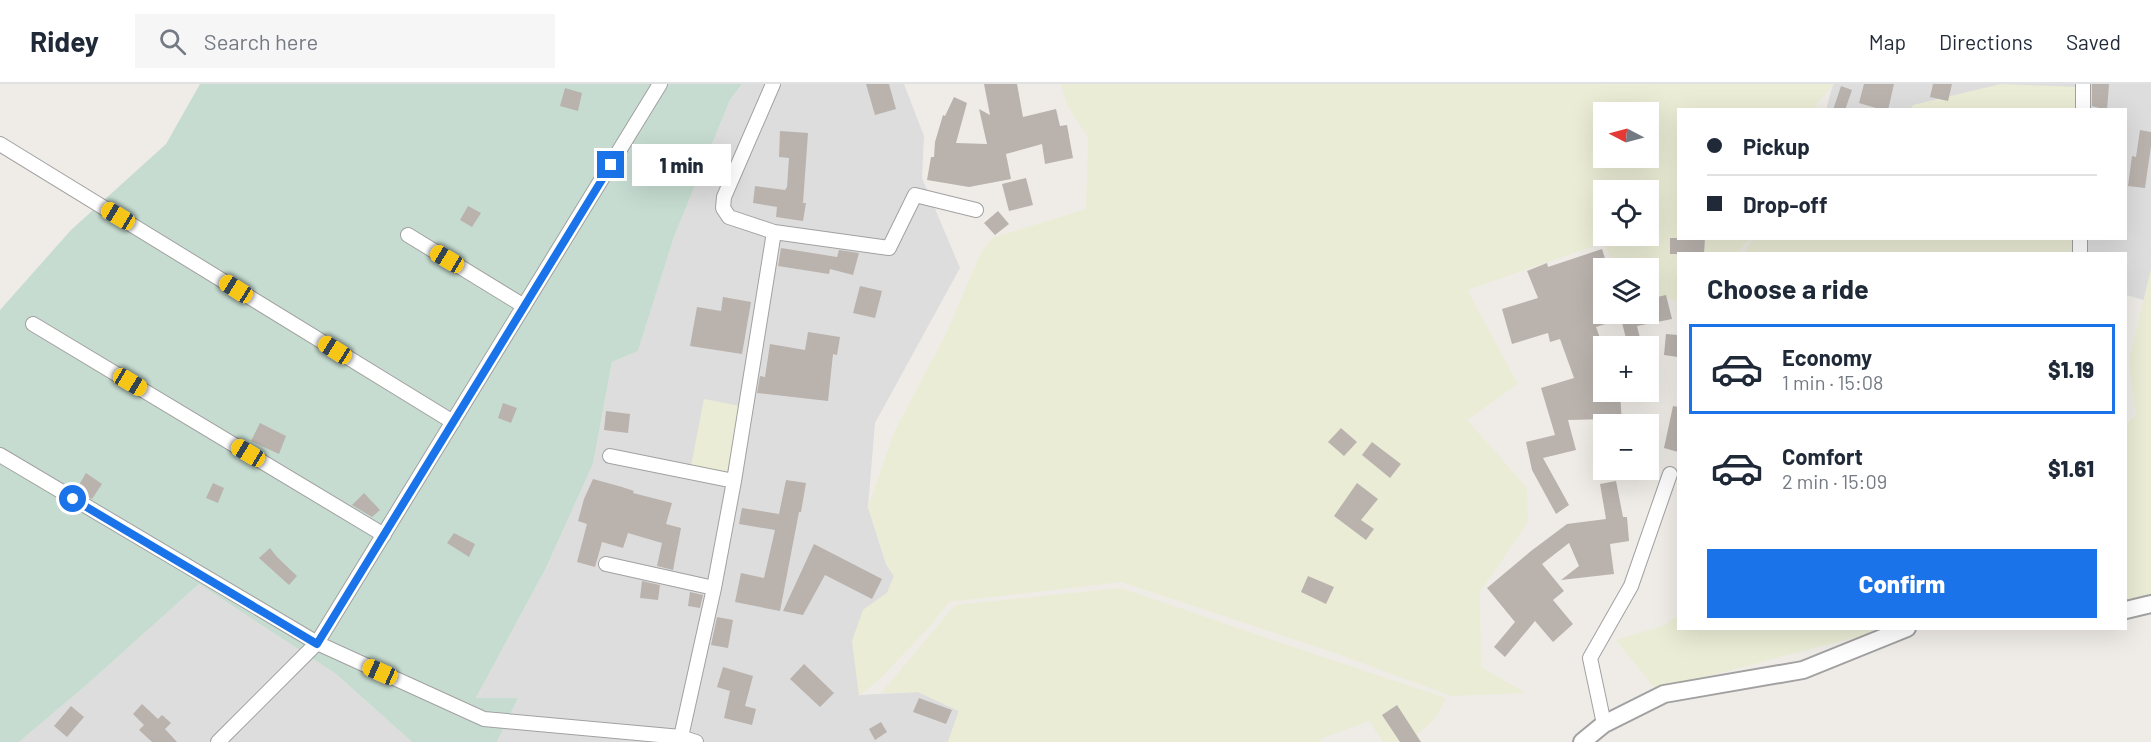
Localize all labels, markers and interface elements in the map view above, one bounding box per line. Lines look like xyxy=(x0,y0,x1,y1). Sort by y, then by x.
search box xyxy=(135,14,555,68)
text: Ridey xyxy=(30,24,99,58)
icon: search xyxy=(156,25,189,58)
text: Search here xyxy=(204,28,318,54)
text: Map xyxy=(1869,29,1906,54)
text: Directions xyxy=(1939,29,2033,54)
text: Saved xyxy=(2066,29,2121,54)
north arrow xyxy=(1593,102,1659,168)
map controls xyxy=(1593,102,1659,480)
text: Pickup xyxy=(1743,133,1810,159)
callout: 1 min xyxy=(632,144,731,186)
route end xyxy=(597,151,624,178)
text: 1 min xyxy=(660,153,703,177)
button: locate xyxy=(1593,180,1659,246)
text: Drop-off xyxy=(1743,191,1827,217)
car xyxy=(98,199,138,233)
car xyxy=(427,242,467,276)
button: layers xyxy=(1593,258,1659,324)
car xyxy=(216,272,256,306)
text: Choose a ride xyxy=(1707,272,1869,304)
car xyxy=(315,333,355,367)
button: + xyxy=(1593,336,1659,402)
icon: car xyxy=(1710,342,1764,396)
text: Economy xyxy=(1782,344,1872,370)
text: $1.19 xyxy=(2048,356,2094,382)
car xyxy=(110,365,150,399)
text: 1 min · 15:08 xyxy=(1782,370,1883,394)
button: − xyxy=(1593,414,1659,480)
car xyxy=(228,436,268,470)
icon: car xyxy=(1710,441,1764,495)
text: Comfort xyxy=(1782,443,1863,469)
text: $1.61 xyxy=(2048,455,2094,481)
text: 2 min · 15:09 xyxy=(1782,469,1887,493)
route start xyxy=(59,485,86,512)
button: Confirm xyxy=(1707,549,2097,618)
car xyxy=(360,656,400,688)

